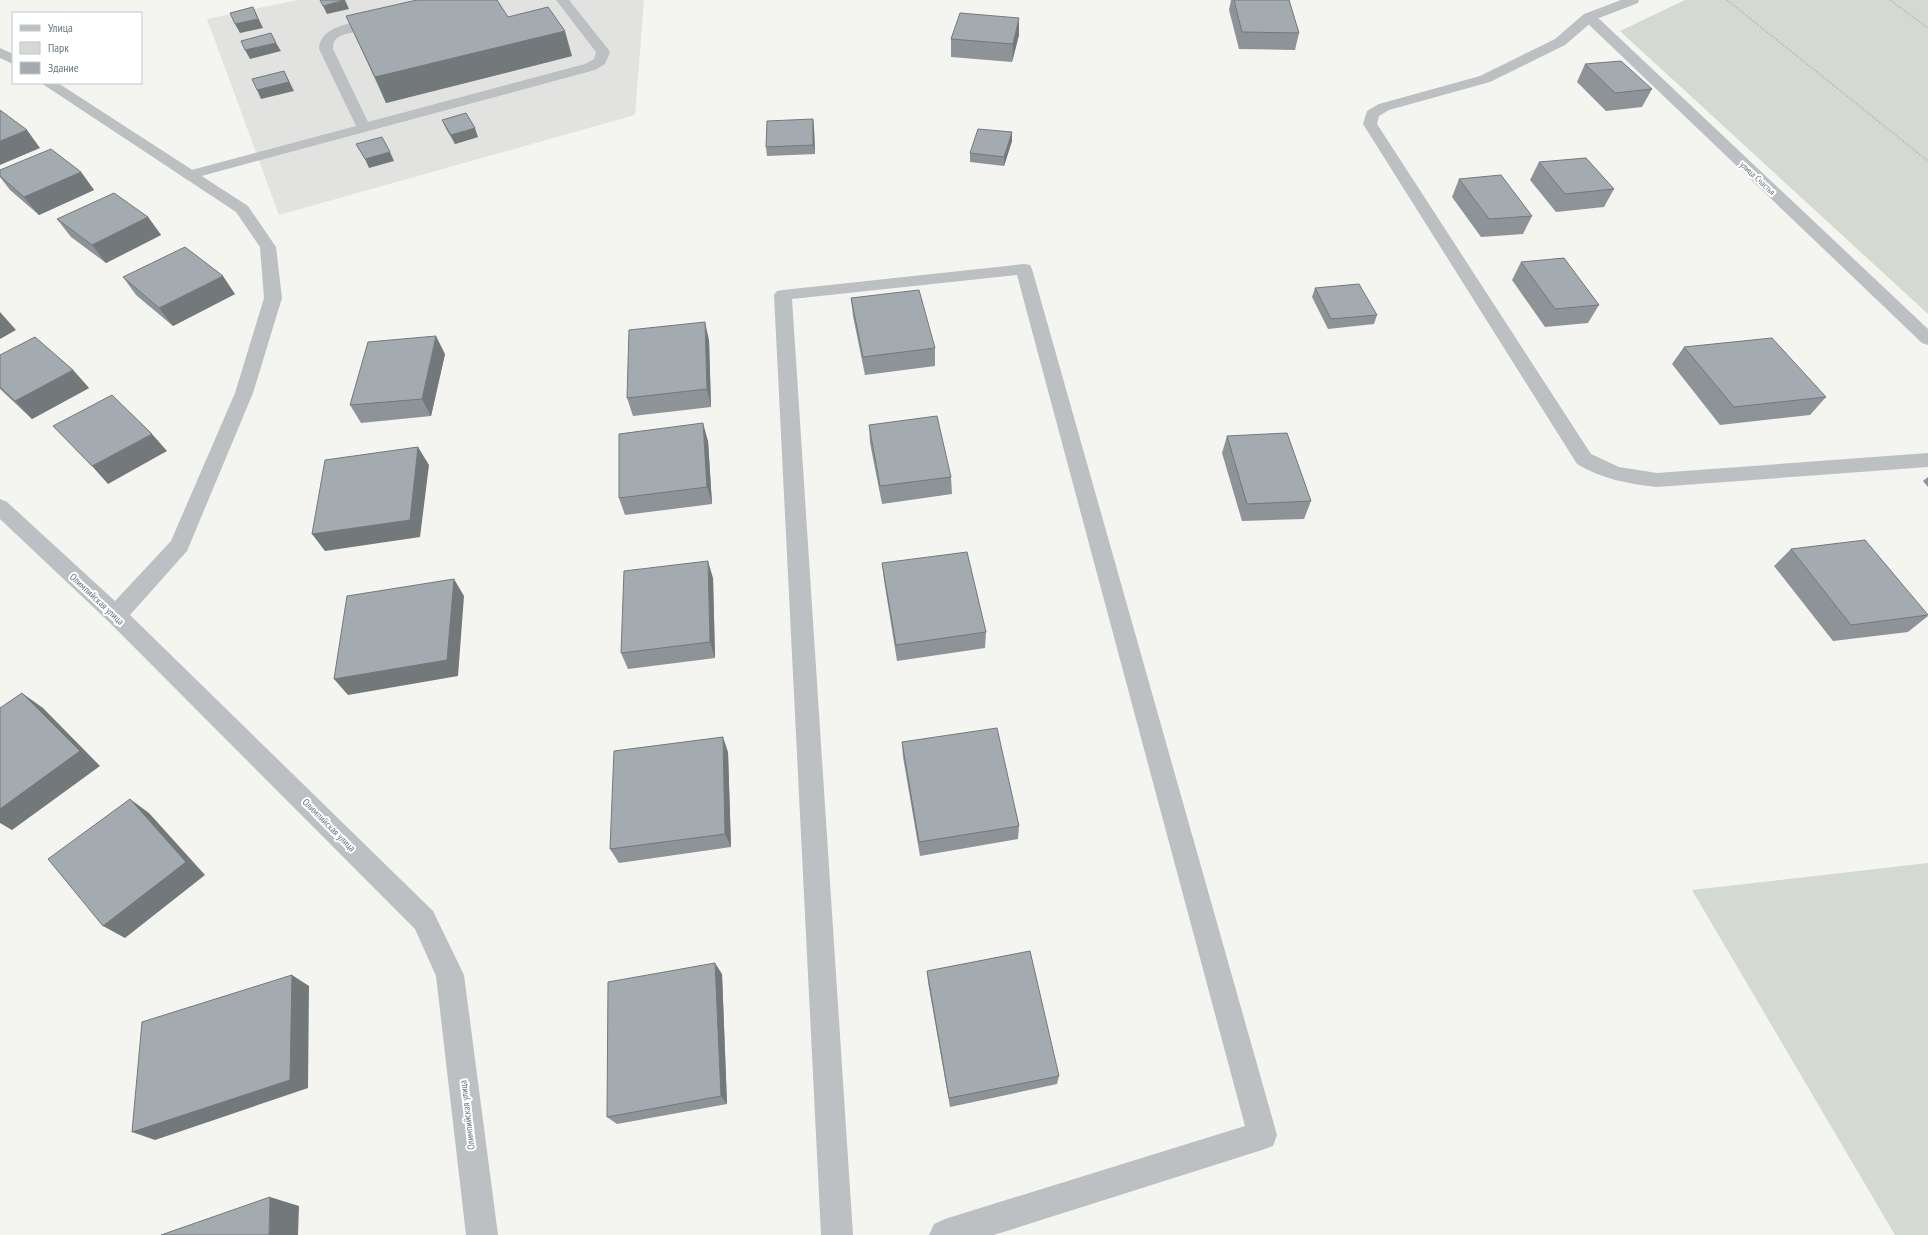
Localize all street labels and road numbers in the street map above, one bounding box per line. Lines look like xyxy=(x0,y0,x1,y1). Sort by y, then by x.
street label: улица Счастья xyxy=(1738,159,1778,197)
street label: Олимпийская улица xyxy=(67,570,127,628)
street label: Олимпийская улица xyxy=(300,796,358,854)
street label: Олимпийская улица xyxy=(456,1080,478,1150)

